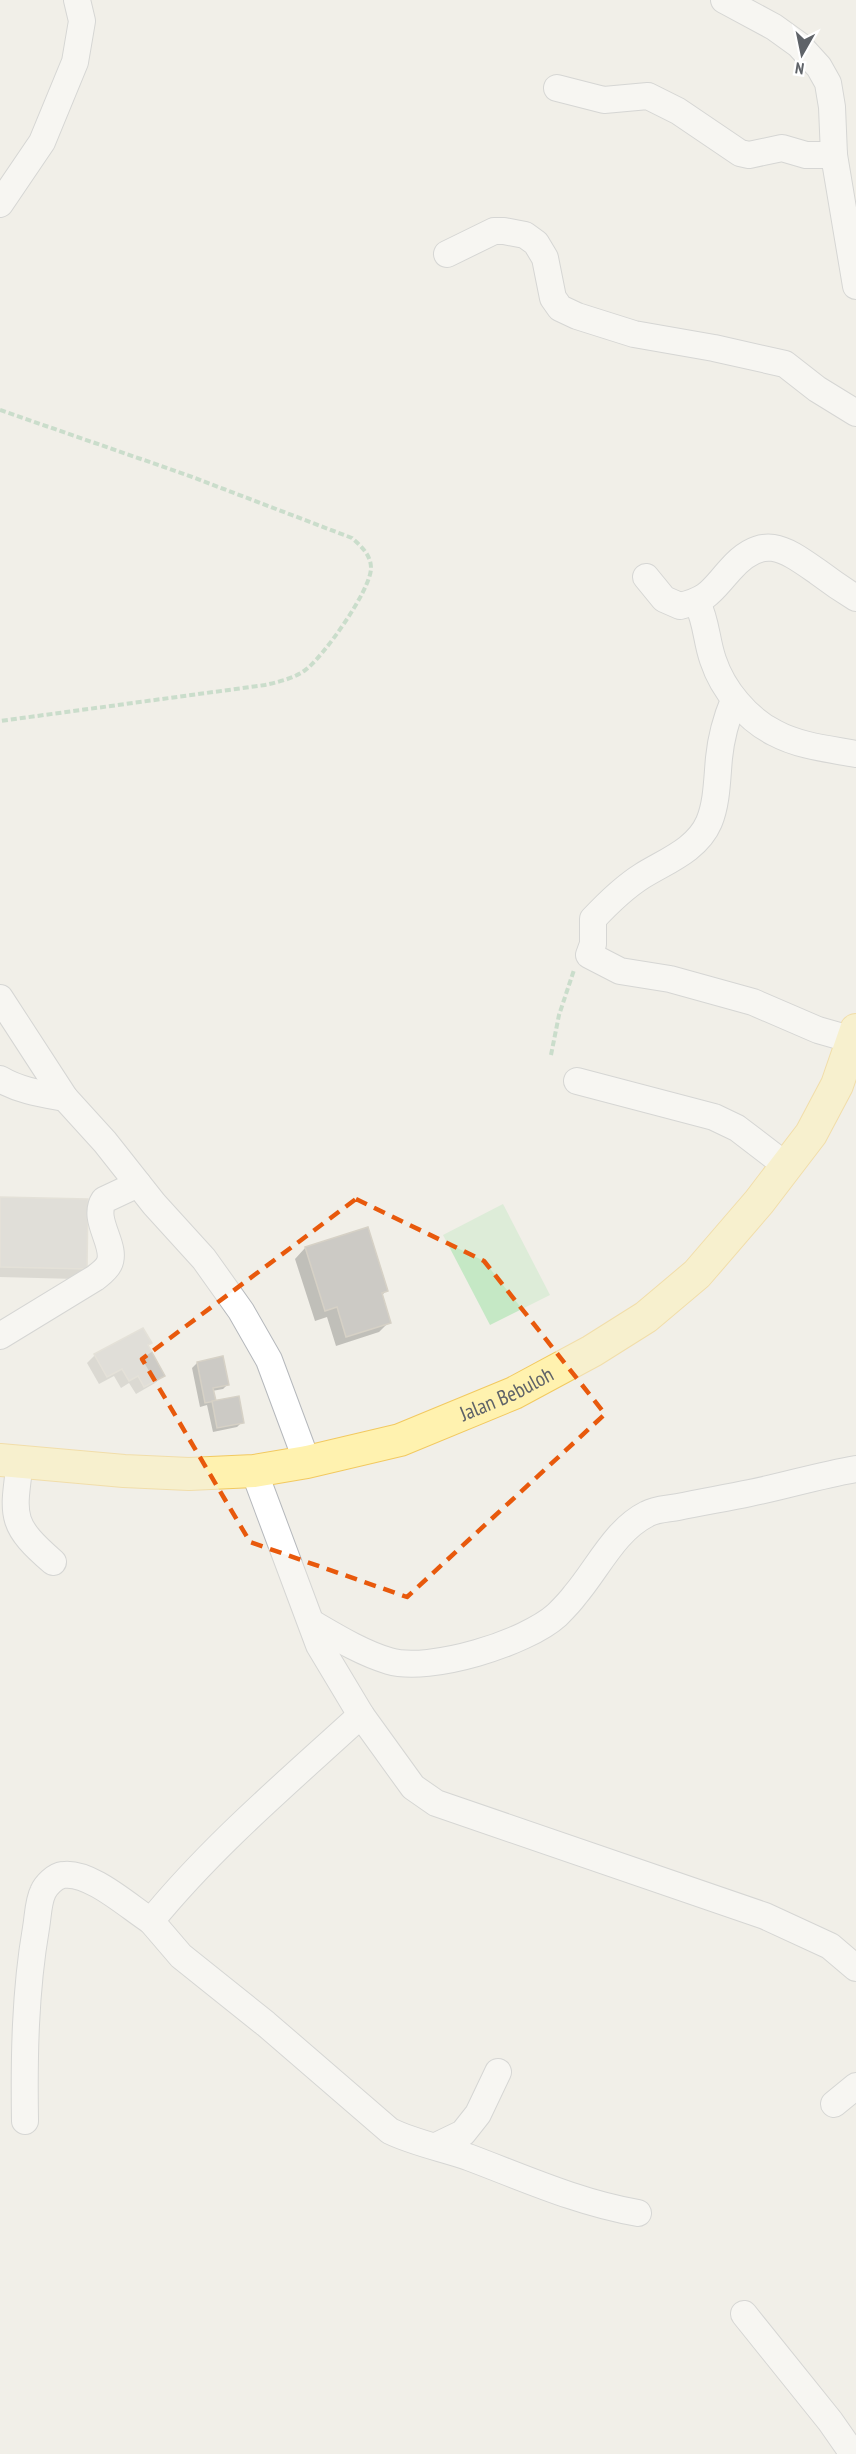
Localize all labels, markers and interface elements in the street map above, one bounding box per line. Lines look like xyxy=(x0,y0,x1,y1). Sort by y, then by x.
north arrow xyxy=(772,24,832,84)
text: N xyxy=(794,58,805,79)
street label: Jalan Bebuloh xyxy=(455,1360,558,1427)

